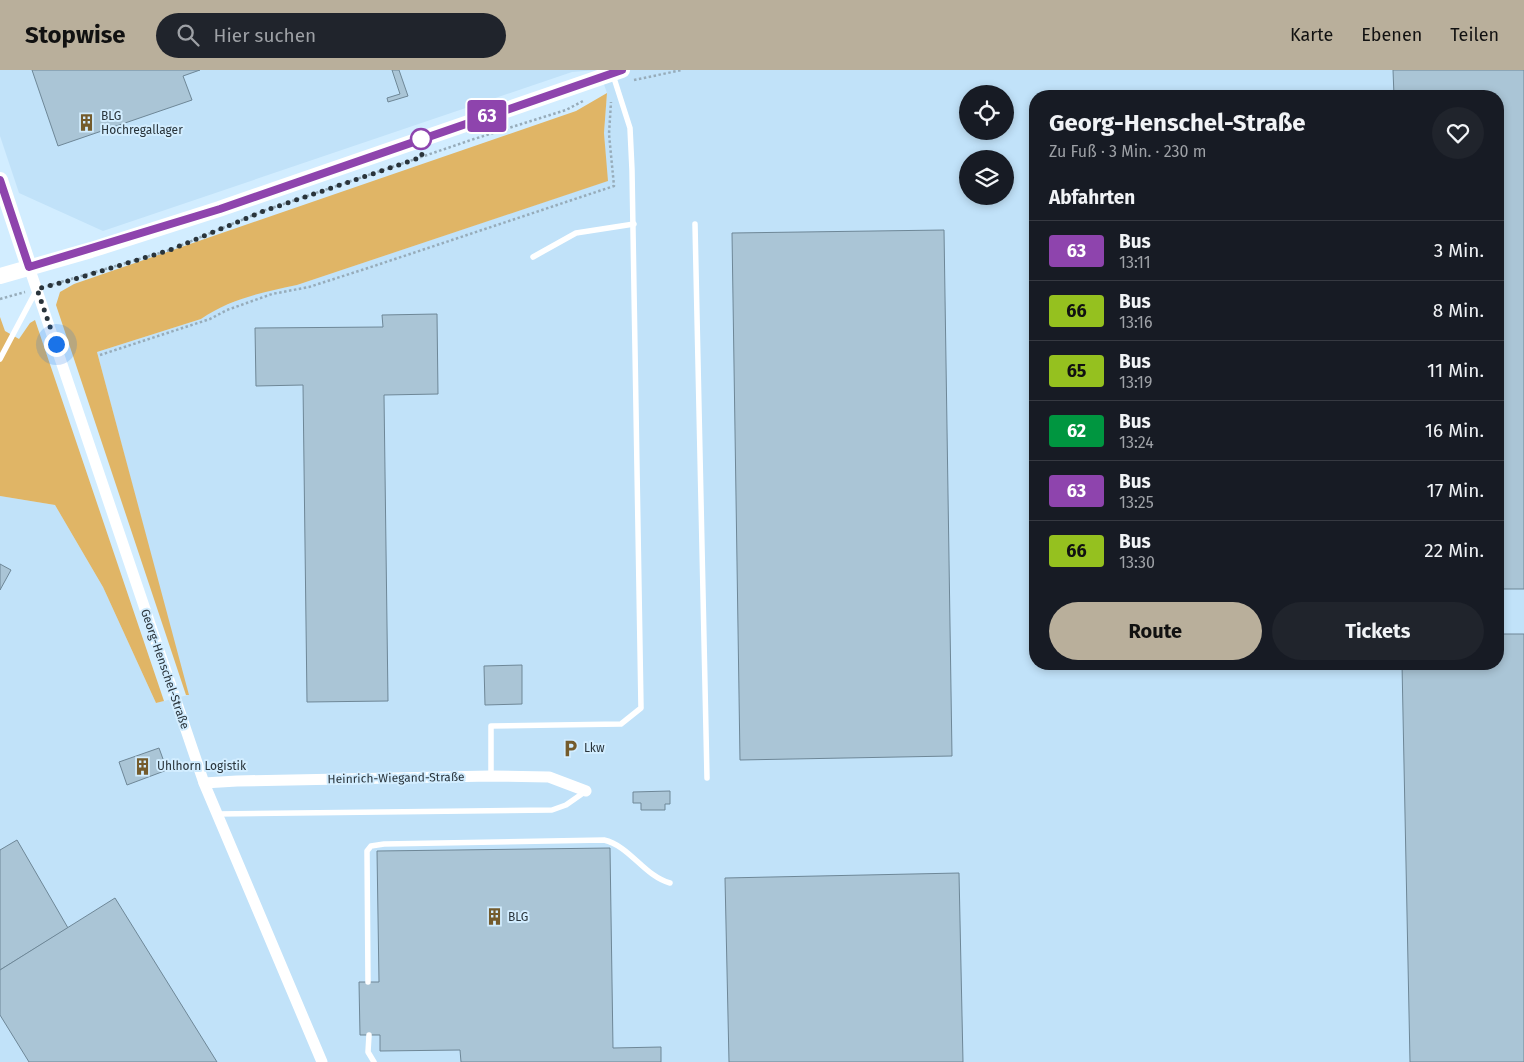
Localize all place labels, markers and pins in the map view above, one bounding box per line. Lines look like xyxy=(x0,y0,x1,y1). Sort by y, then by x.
place label: BLG Hochregallager xyxy=(101,109,183,137)
building icon: BLG Hochregallager xyxy=(77,113,97,133)
unlabelled marker xyxy=(410,128,432,150)
parking icon: Lkw xyxy=(560,738,580,758)
place label: Lkw xyxy=(584,741,605,755)
building icon: Uhlhorn Logistik xyxy=(133,756,153,776)
place label: Uhlhorn Logistik xyxy=(157,759,247,773)
building icon: BLG xyxy=(484,907,504,927)
place label: BLG xyxy=(508,910,528,924)

